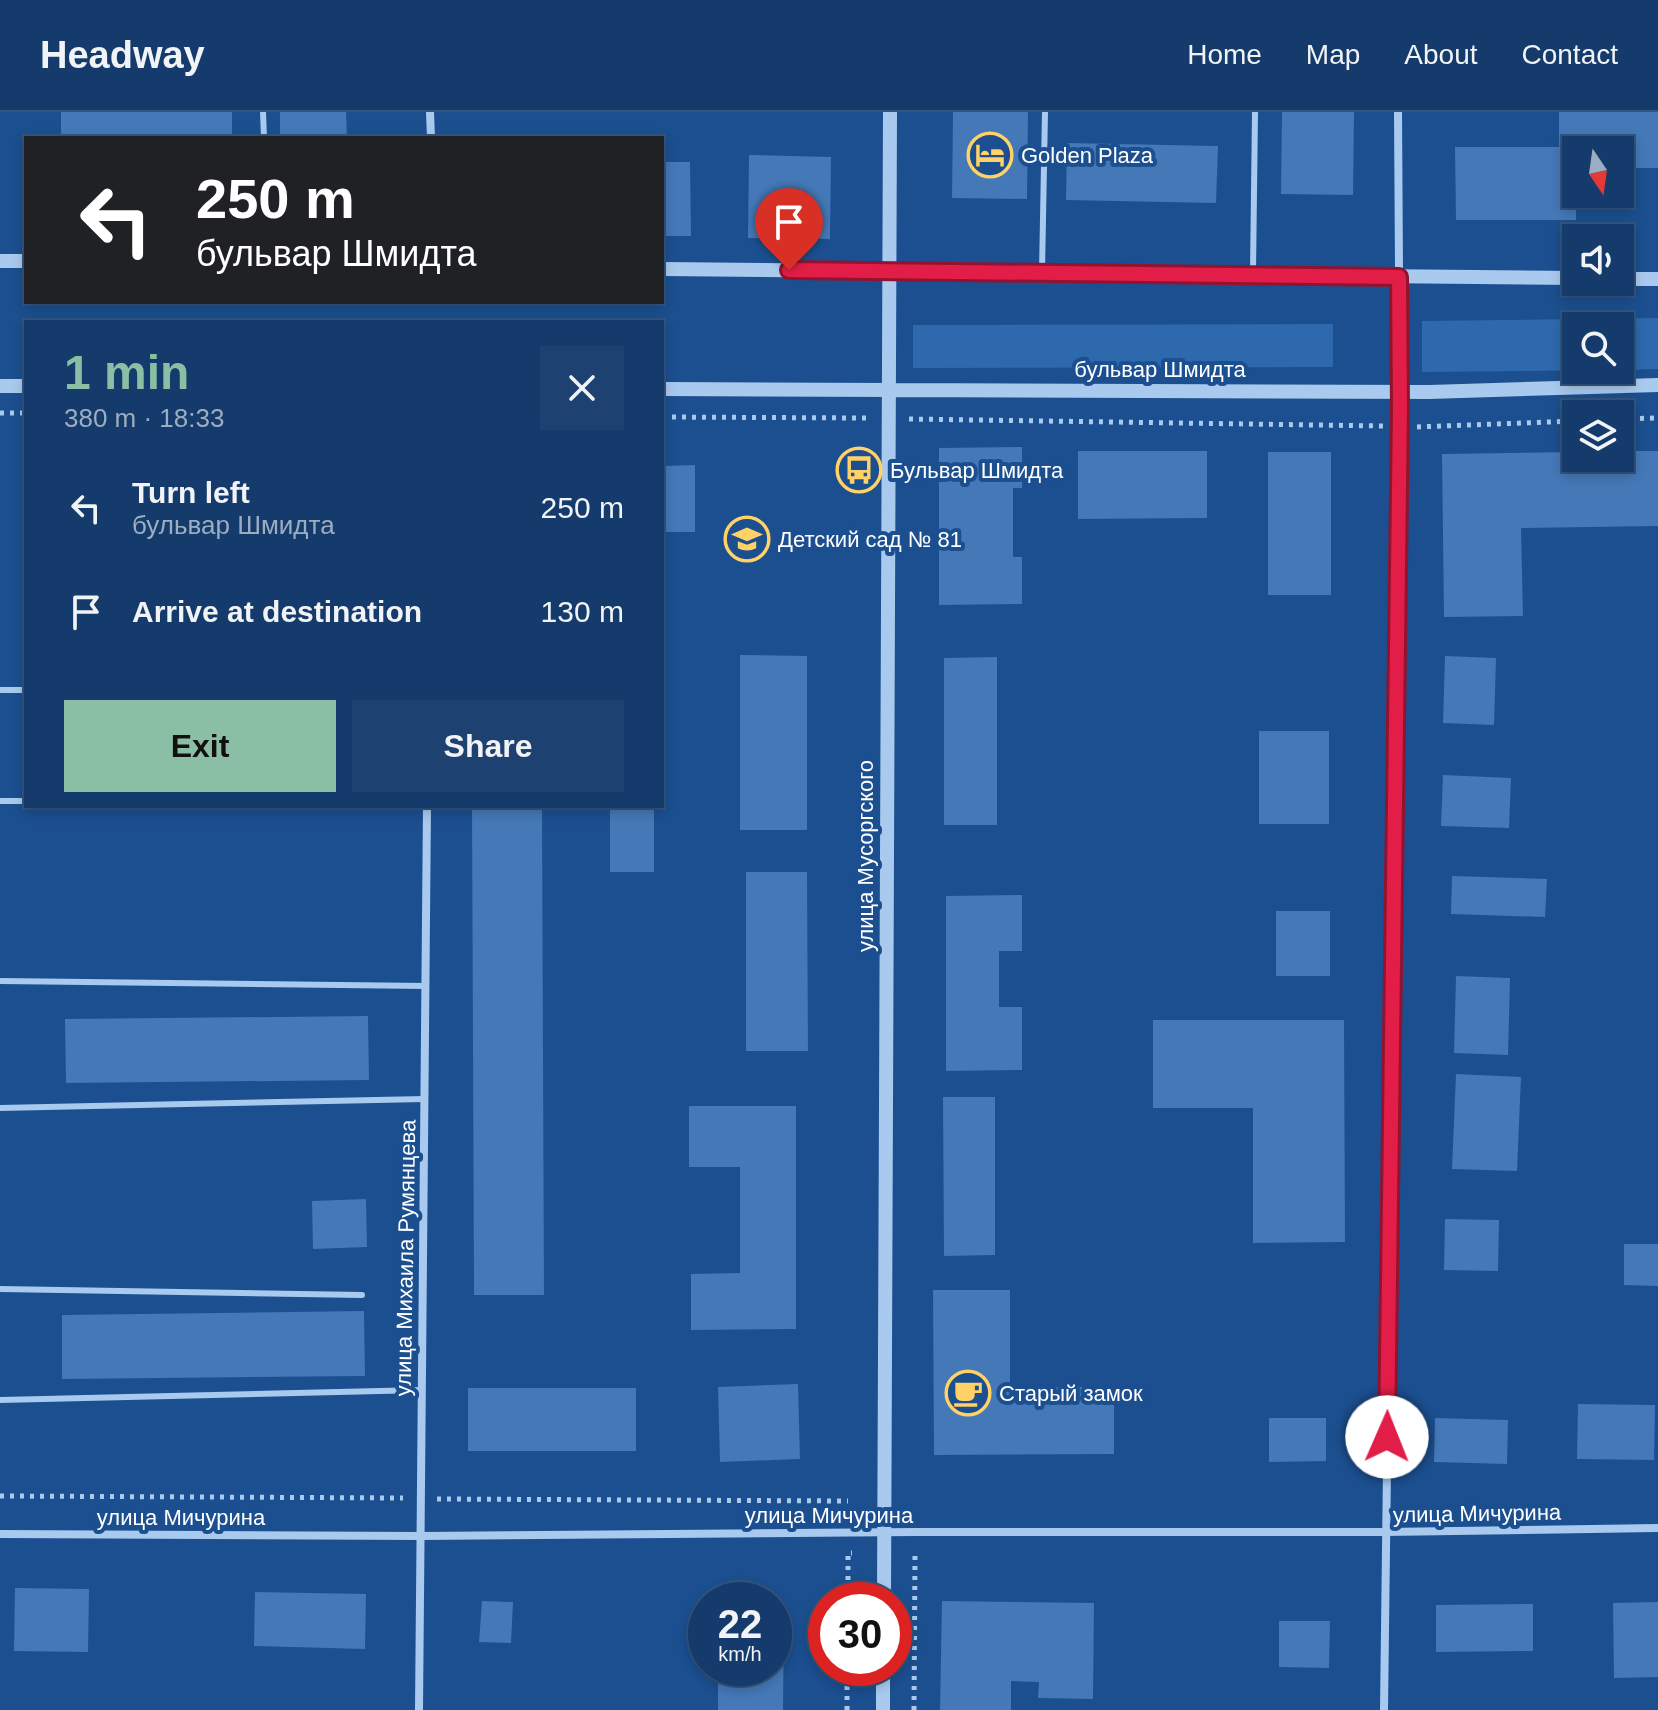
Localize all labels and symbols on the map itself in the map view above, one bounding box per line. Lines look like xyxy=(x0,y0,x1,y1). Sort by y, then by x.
hotel icon: Golden Plaza xyxy=(966,131,1014,179)
north arrow xyxy=(1562,136,1634,208)
place label: Golden Plaza xyxy=(1021,143,1154,168)
pin xyxy=(755,188,823,270)
street label: бульвар Шмидта xyxy=(1074,357,1246,382)
bus stop icon: Бульвар Шмидта xyxy=(835,446,883,494)
place label: Бульвар Шмидта xyxy=(890,458,1064,483)
school or university icon: Детский сад № 81 xyxy=(723,515,771,563)
place label: Детский сад № 81 xyxy=(778,527,962,552)
street label: улица Мусоргского xyxy=(853,760,878,952)
street label: улица Михаила Румянцева xyxy=(391,1119,420,1396)
cafe icon: Старый замок xyxy=(944,1369,992,1417)
place label: Старый замок xyxy=(999,1381,1143,1406)
position arrow xyxy=(1345,1395,1429,1479)
street label: улица Мичурина xyxy=(1393,1500,1562,1527)
street label: улица Мичурина xyxy=(745,1503,914,1528)
street label: улица Мичурина xyxy=(97,1505,266,1530)
speed limit sign: 30 xyxy=(808,1582,912,1686)

